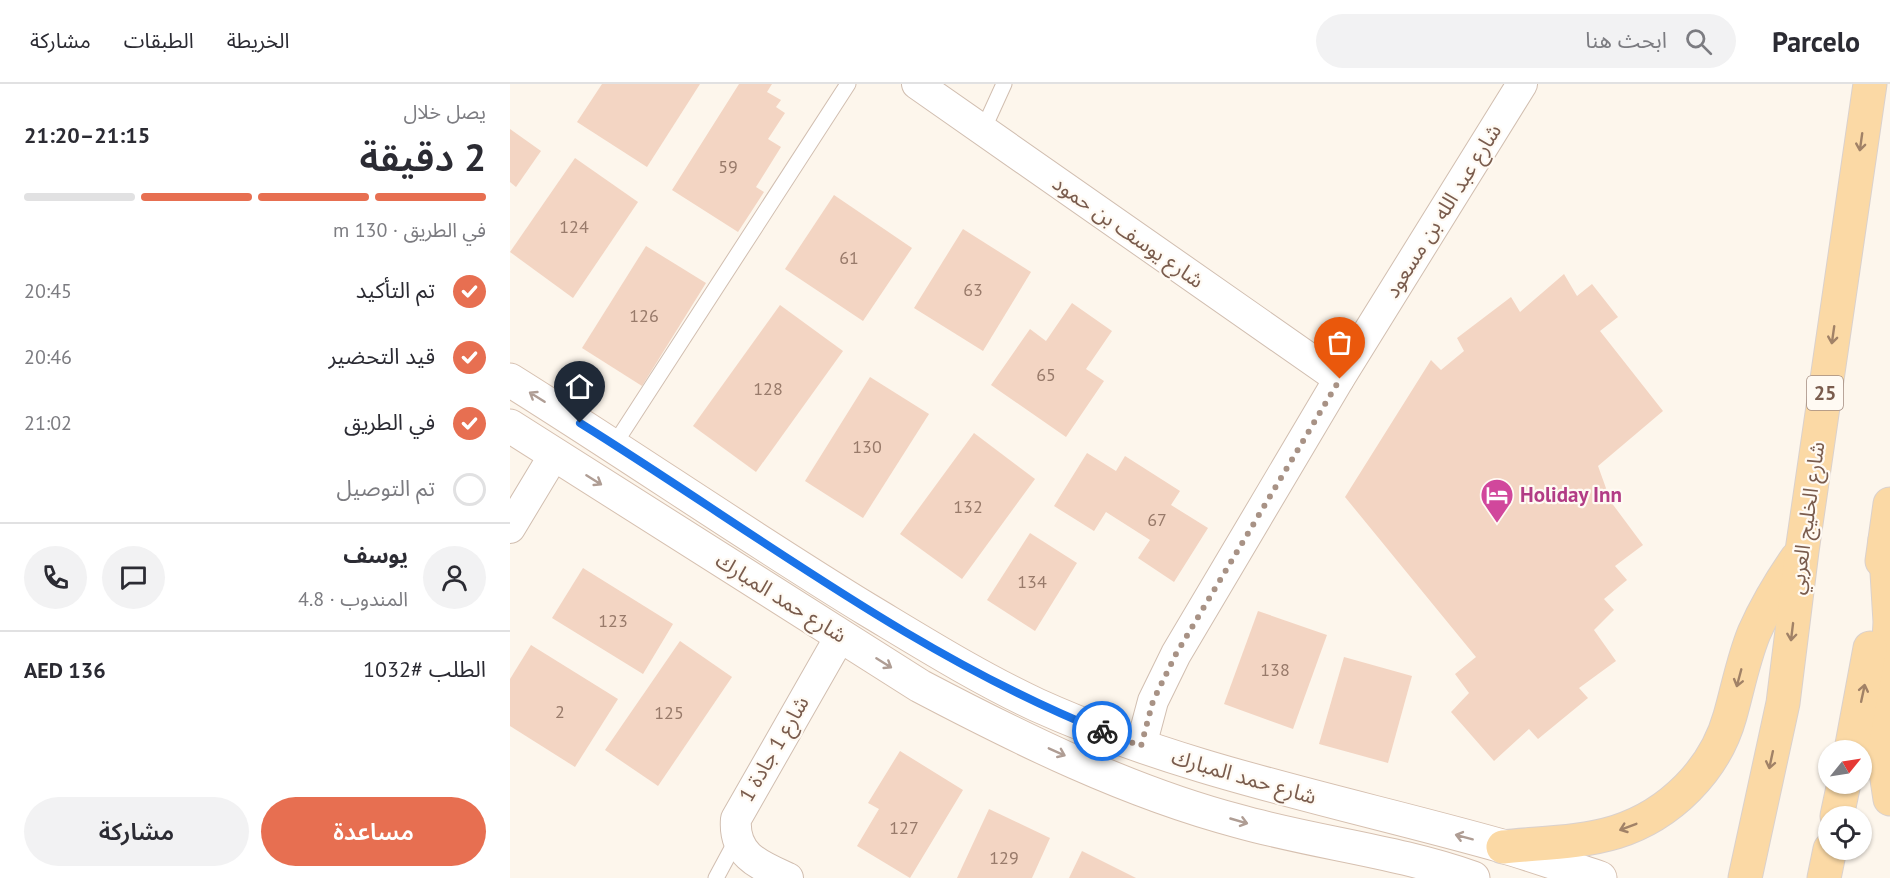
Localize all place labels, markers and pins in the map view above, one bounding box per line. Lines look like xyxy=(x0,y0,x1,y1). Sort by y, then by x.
pin xyxy=(1314,317,1365,379)
pin xyxy=(554,361,605,423)
hotel icon: Holiday Inn xyxy=(1479,477,1515,524)
place label: Holiday Inn xyxy=(1520,481,1622,508)

